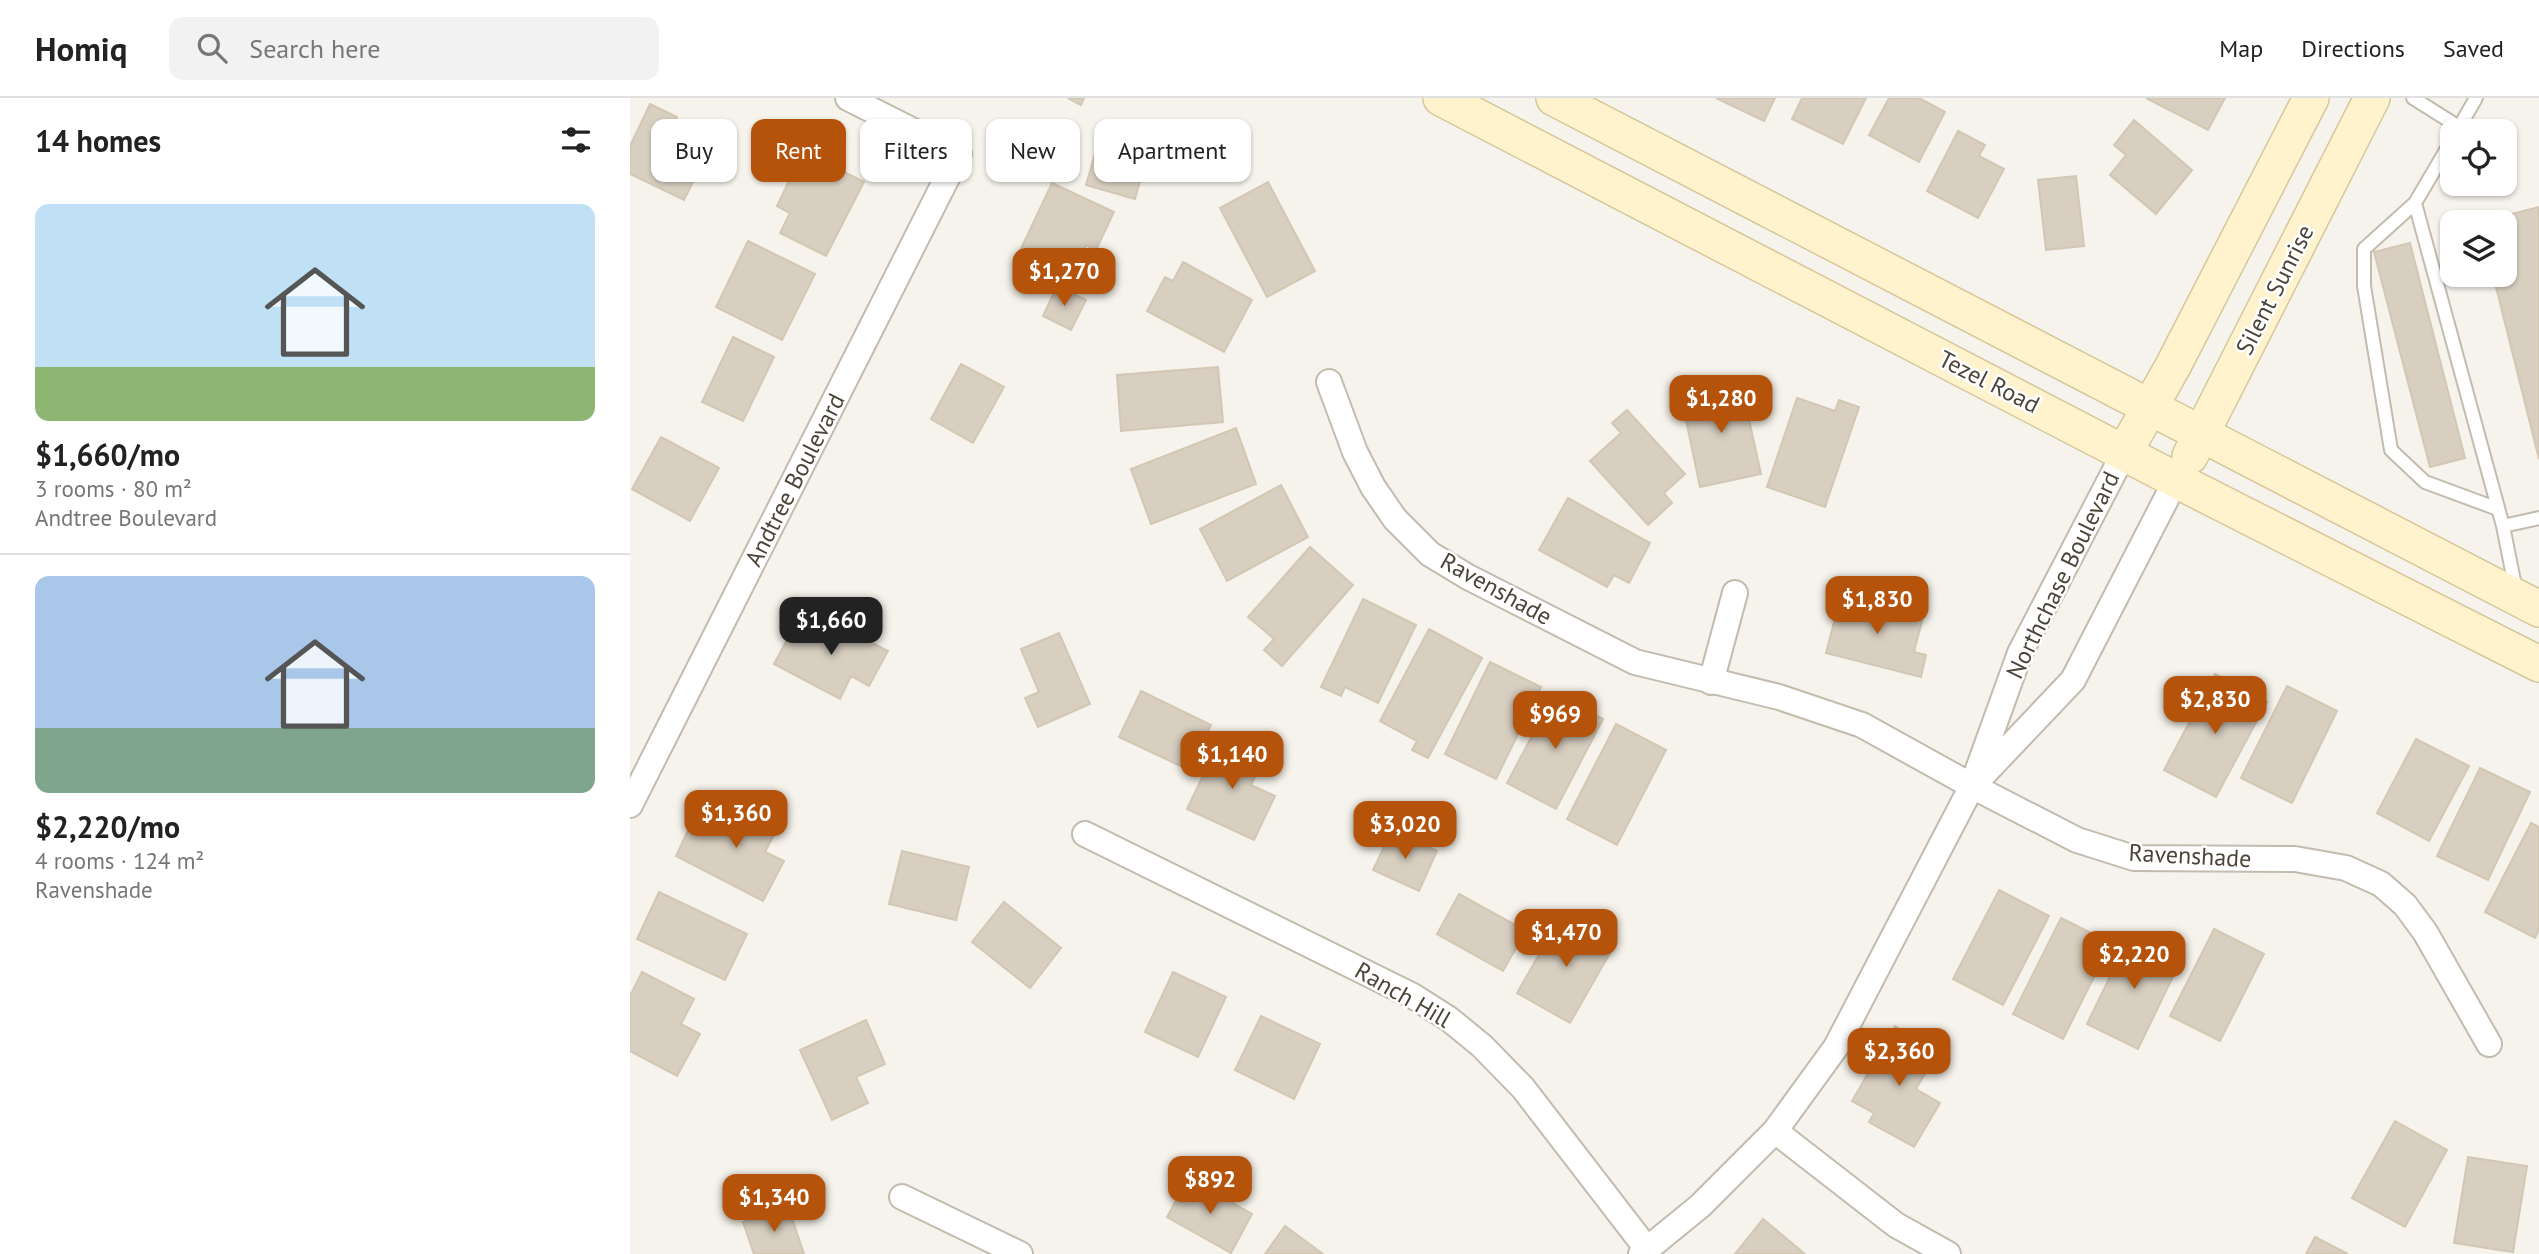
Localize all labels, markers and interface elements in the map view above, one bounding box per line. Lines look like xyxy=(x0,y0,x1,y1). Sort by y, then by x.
search box xyxy=(169,17,659,80)
text: Homiq xyxy=(35,27,127,70)
icon: search xyxy=(193,29,231,67)
text: Search here xyxy=(249,32,380,65)
text: Map xyxy=(2219,33,2263,64)
text: Directions xyxy=(2301,33,2405,64)
text: Saved xyxy=(2443,33,2504,64)
chip: Buy xyxy=(651,119,737,182)
chip: Rent xyxy=(751,119,846,182)
chip: Filters xyxy=(860,119,972,182)
chip: New xyxy=(986,119,1080,182)
chip: Apartment xyxy=(1094,119,1251,182)
map controls xyxy=(2440,119,2517,287)
button: locate xyxy=(2440,119,2517,196)
text: 14 homes xyxy=(35,121,161,160)
icon: filters xyxy=(557,121,595,159)
button: layers xyxy=(2440,210,2517,287)
street label: Silent Sunrise xyxy=(2229,220,2321,360)
pin: $1,270 xyxy=(1007,248,1121,308)
icon: home xyxy=(252,249,378,375)
text: $1,270 xyxy=(1028,256,1100,285)
street label: Tezel Road xyxy=(1934,343,2045,420)
pin: $1,280 xyxy=(1664,376,1778,435)
text: $1,280 xyxy=(1685,383,1757,412)
street label: Andtree Boulevard xyxy=(738,388,851,571)
text: $1,660/mo xyxy=(35,435,180,474)
street label: Northchase Boulevard xyxy=(1999,466,2126,683)
text: 3 rooms · 80 m² xyxy=(35,474,192,503)
text: Andtree Boulevard xyxy=(35,503,217,532)
street label: Ravenshade xyxy=(1435,545,1557,632)
pin: $1,830 xyxy=(1820,576,1934,636)
text: $1,830 xyxy=(1841,584,1913,613)
pin: $1,660 xyxy=(774,598,888,657)
text: $1,660 xyxy=(795,605,867,634)
icon: home xyxy=(252,621,378,747)
pin: $2,830 xyxy=(2158,676,2272,736)
text: $2,830 xyxy=(2179,684,2251,713)
pin: $969 xyxy=(1514,692,1596,751)
text: $969 xyxy=(1529,699,1581,728)
pin: $1,140 xyxy=(1175,732,1289,791)
text: $1,140 xyxy=(1196,739,1268,768)
pin: $1,360 xyxy=(679,790,793,850)
text: $1,360 xyxy=(700,798,772,827)
pin: $3,020 xyxy=(1348,802,1462,861)
text: $2,220/mo xyxy=(35,807,180,846)
text: $3,020 xyxy=(1369,809,1441,838)
street label: Ravenshade xyxy=(2128,837,2252,874)
text: 4 rooms · 124 m² xyxy=(35,846,204,875)
text: Ravenshade xyxy=(35,875,153,904)
pin: $1,470 xyxy=(1509,910,1623,969)
text: $1,470 xyxy=(1530,917,1602,946)
pin: $2,220 xyxy=(2077,932,2191,991)
text: $2,220 xyxy=(2098,939,2170,968)
street label: Ranch Hill xyxy=(1350,955,1457,1034)
pin: $2,360 xyxy=(1842,1028,1956,1088)
text: $2,360 xyxy=(1863,1036,1935,1065)
pin: $892 xyxy=(1169,1156,1251,1216)
text: $892 xyxy=(1184,1164,1236,1193)
pin: $1,340 xyxy=(717,1174,831,1234)
text: $1,340 xyxy=(738,1182,810,1211)

